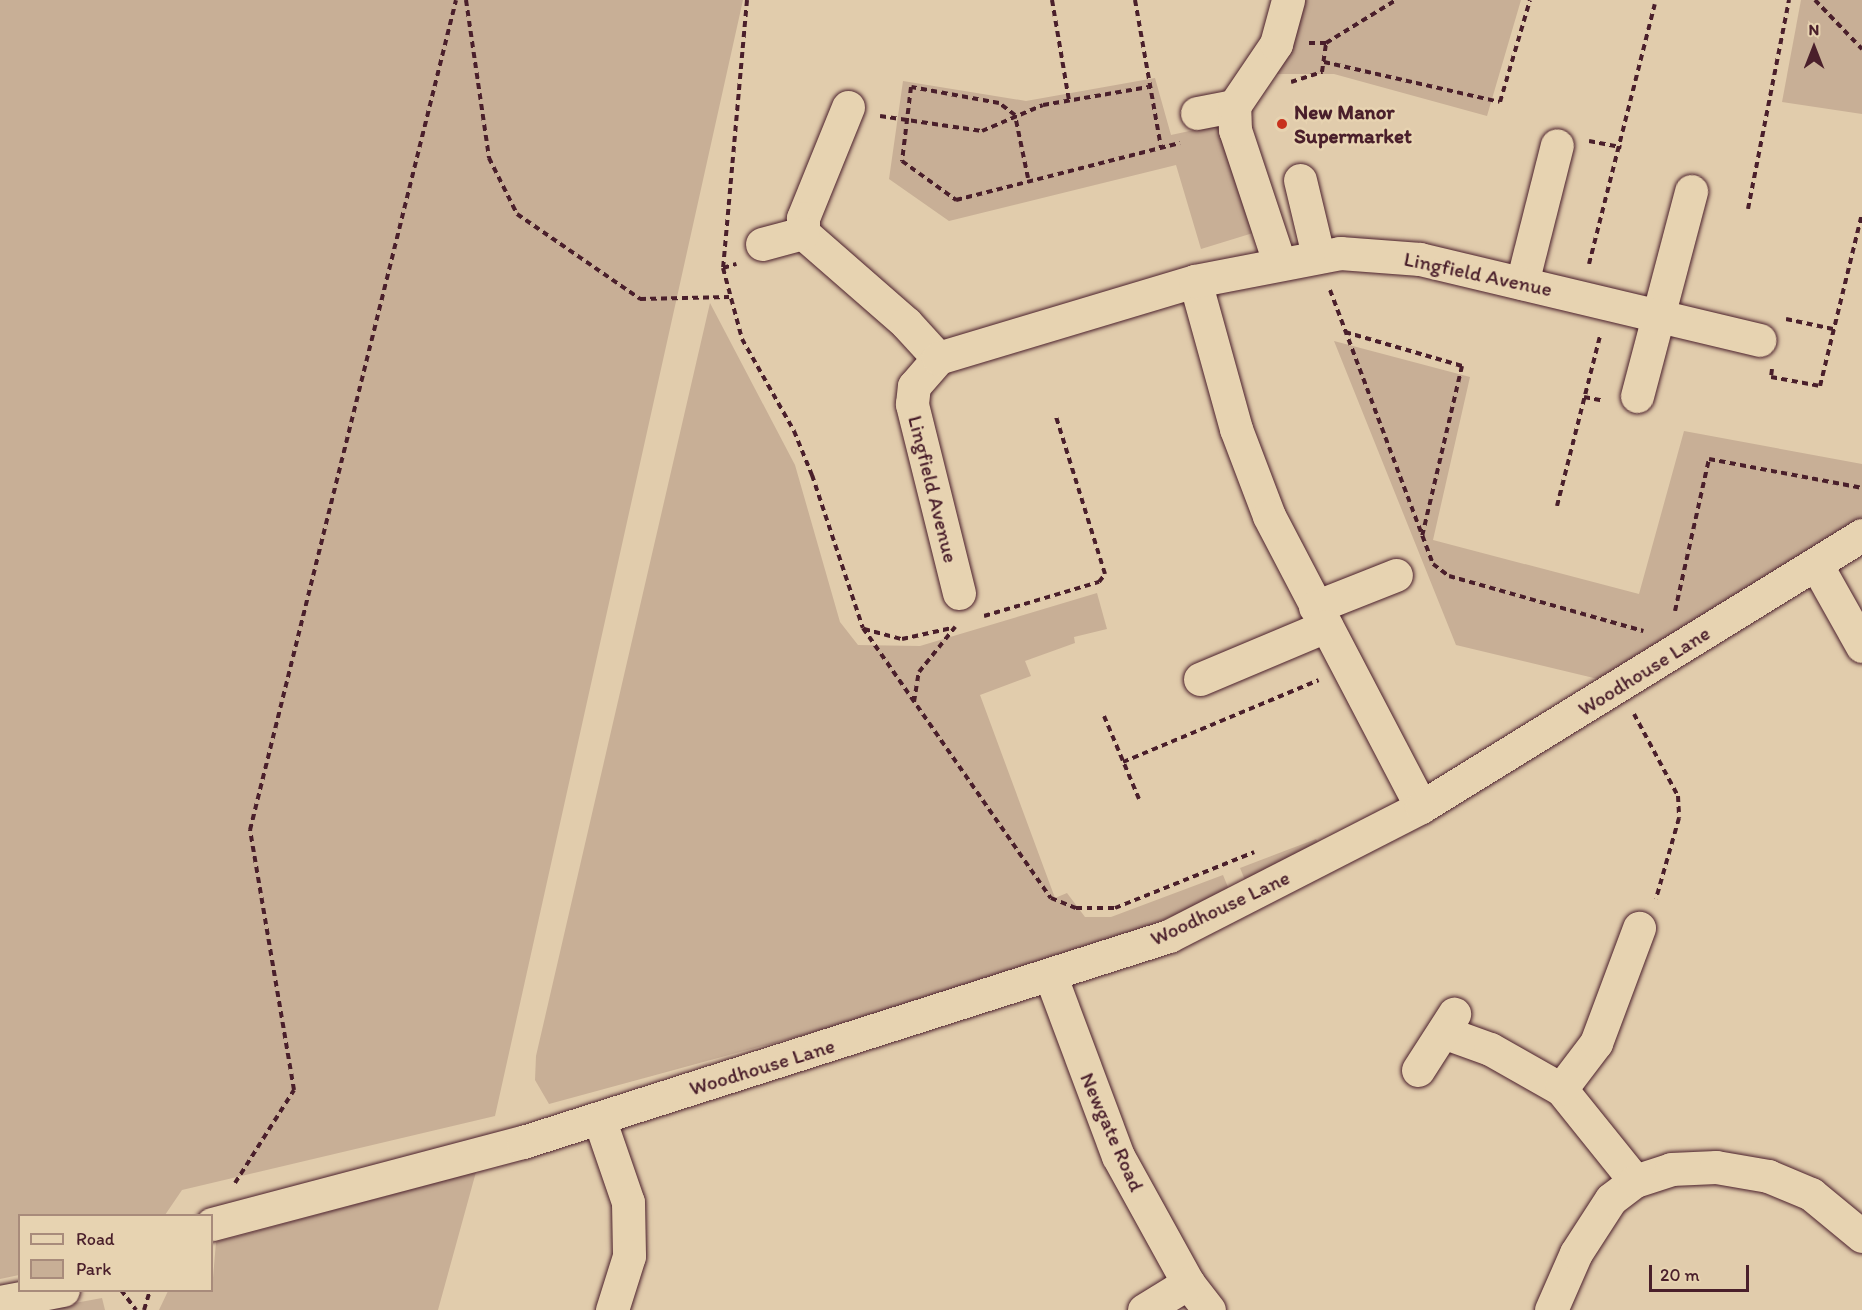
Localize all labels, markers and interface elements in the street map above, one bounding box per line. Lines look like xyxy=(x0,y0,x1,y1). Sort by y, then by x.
north arrow xyxy=(1784,18,1844,78)
text: N xyxy=(1809,20,1819,39)
place label: New Manor Supermarket xyxy=(1294,99,1412,149)
marker: New Manor Supermarket xyxy=(1275,117,1289,131)
street label: Lingfield Avenue xyxy=(1402,246,1554,302)
street label: Lingfield Avenue xyxy=(903,413,963,565)
street label: Woodhouse Lane xyxy=(1573,620,1715,722)
street label: Woodhouse Lane xyxy=(1146,865,1294,951)
street label: Woodhouse Lane xyxy=(686,1033,838,1101)
street label: Newgate Road xyxy=(1075,1069,1149,1195)
legend xyxy=(18,1214,213,1292)
text: Road xyxy=(76,1228,115,1250)
scale bar xyxy=(1652,1253,1752,1291)
text: Park xyxy=(76,1258,111,1280)
text: 20 m xyxy=(1660,1264,1700,1286)

